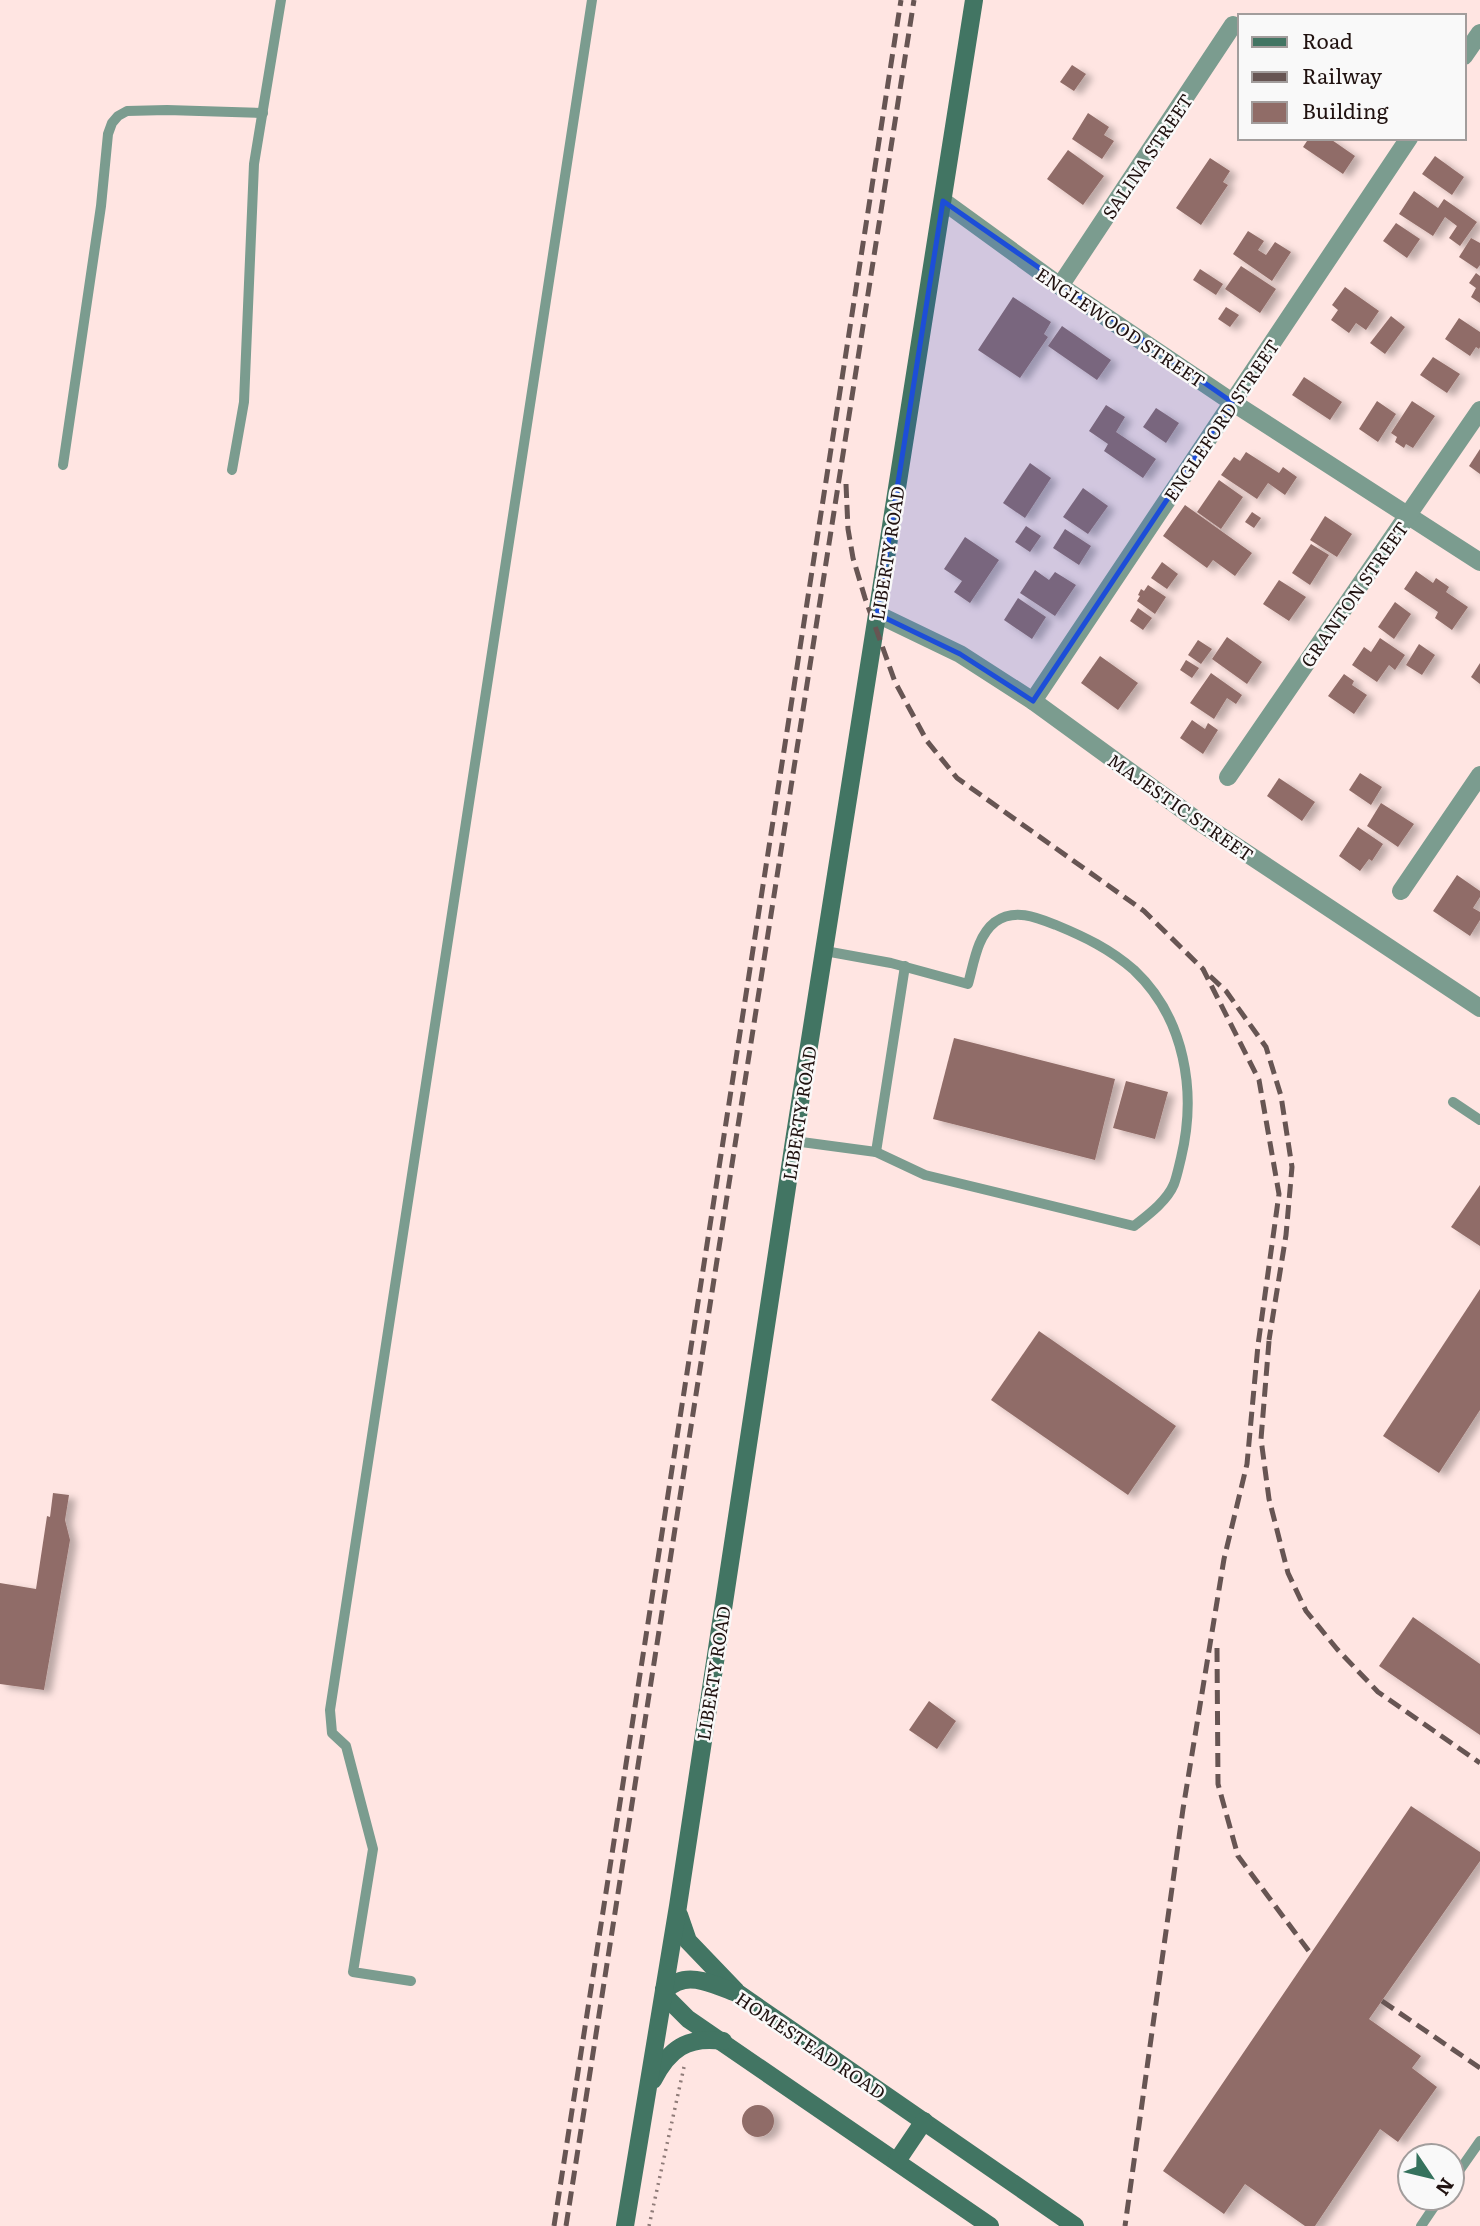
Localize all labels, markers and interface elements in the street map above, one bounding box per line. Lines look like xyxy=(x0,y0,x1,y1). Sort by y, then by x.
legend xyxy=(1238,14,1466,140)
text: Road xyxy=(1302,24,1353,55)
text: Railway xyxy=(1302,59,1383,90)
street label: SALINA STREET xyxy=(1095,88,1199,224)
text: Building xyxy=(1302,94,1389,125)
street label: ENGLEWOOD STREET xyxy=(1031,260,1211,394)
street label: ENGLEFORD STREET xyxy=(1157,334,1285,506)
street label: LIBERTY ROAD xyxy=(863,484,911,622)
street label: GRANTON STREET xyxy=(1293,516,1415,672)
street label: MAJESTIC STREET xyxy=(1103,746,1259,868)
street label: LIBERTY ROAD xyxy=(775,1044,823,1182)
street label: LIBERTY ROAD xyxy=(689,1604,737,1742)
street label: HOMESTEAD ROAD xyxy=(731,1985,891,2105)
north arrow xyxy=(1396,2142,1466,2212)
text: N xyxy=(1430,2173,1462,2202)

